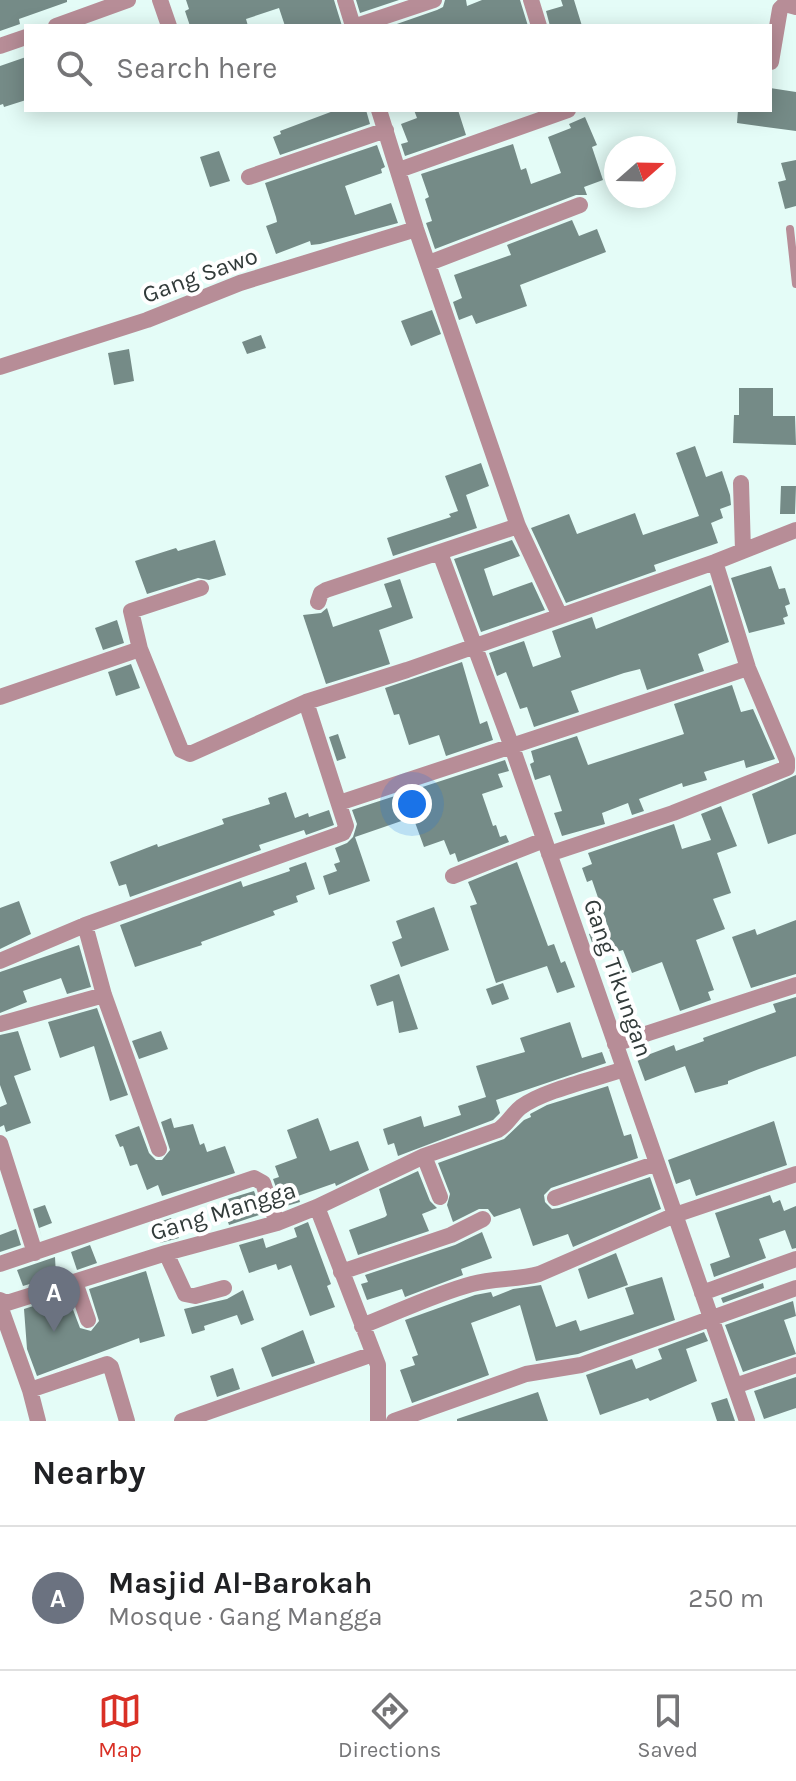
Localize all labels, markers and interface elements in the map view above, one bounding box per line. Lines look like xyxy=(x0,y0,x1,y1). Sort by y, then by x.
search box xyxy=(24,24,772,112)
icon: search xyxy=(52,46,96,90)
text: Search here xyxy=(116,50,277,86)
north arrow xyxy=(604,136,676,208)
street label: Gang Sawo xyxy=(139,241,261,309)
your location xyxy=(392,784,432,824)
street label: Gang Tikungan xyxy=(578,895,658,1061)
street label: Gang Mangga xyxy=(147,1176,299,1246)
pin: A xyxy=(28,1266,80,1332)
text: Nearby xyxy=(32,1453,146,1493)
text: Masjid Al-Barokah xyxy=(108,1565,372,1601)
text: A xyxy=(50,1583,66,1614)
text: 250 m xyxy=(688,1583,764,1614)
text: Mosque · Gang Mangga xyxy=(108,1601,382,1632)
tab: Map xyxy=(98,1689,142,1763)
tab: Directions xyxy=(338,1689,441,1763)
tab: Saved xyxy=(637,1689,698,1763)

